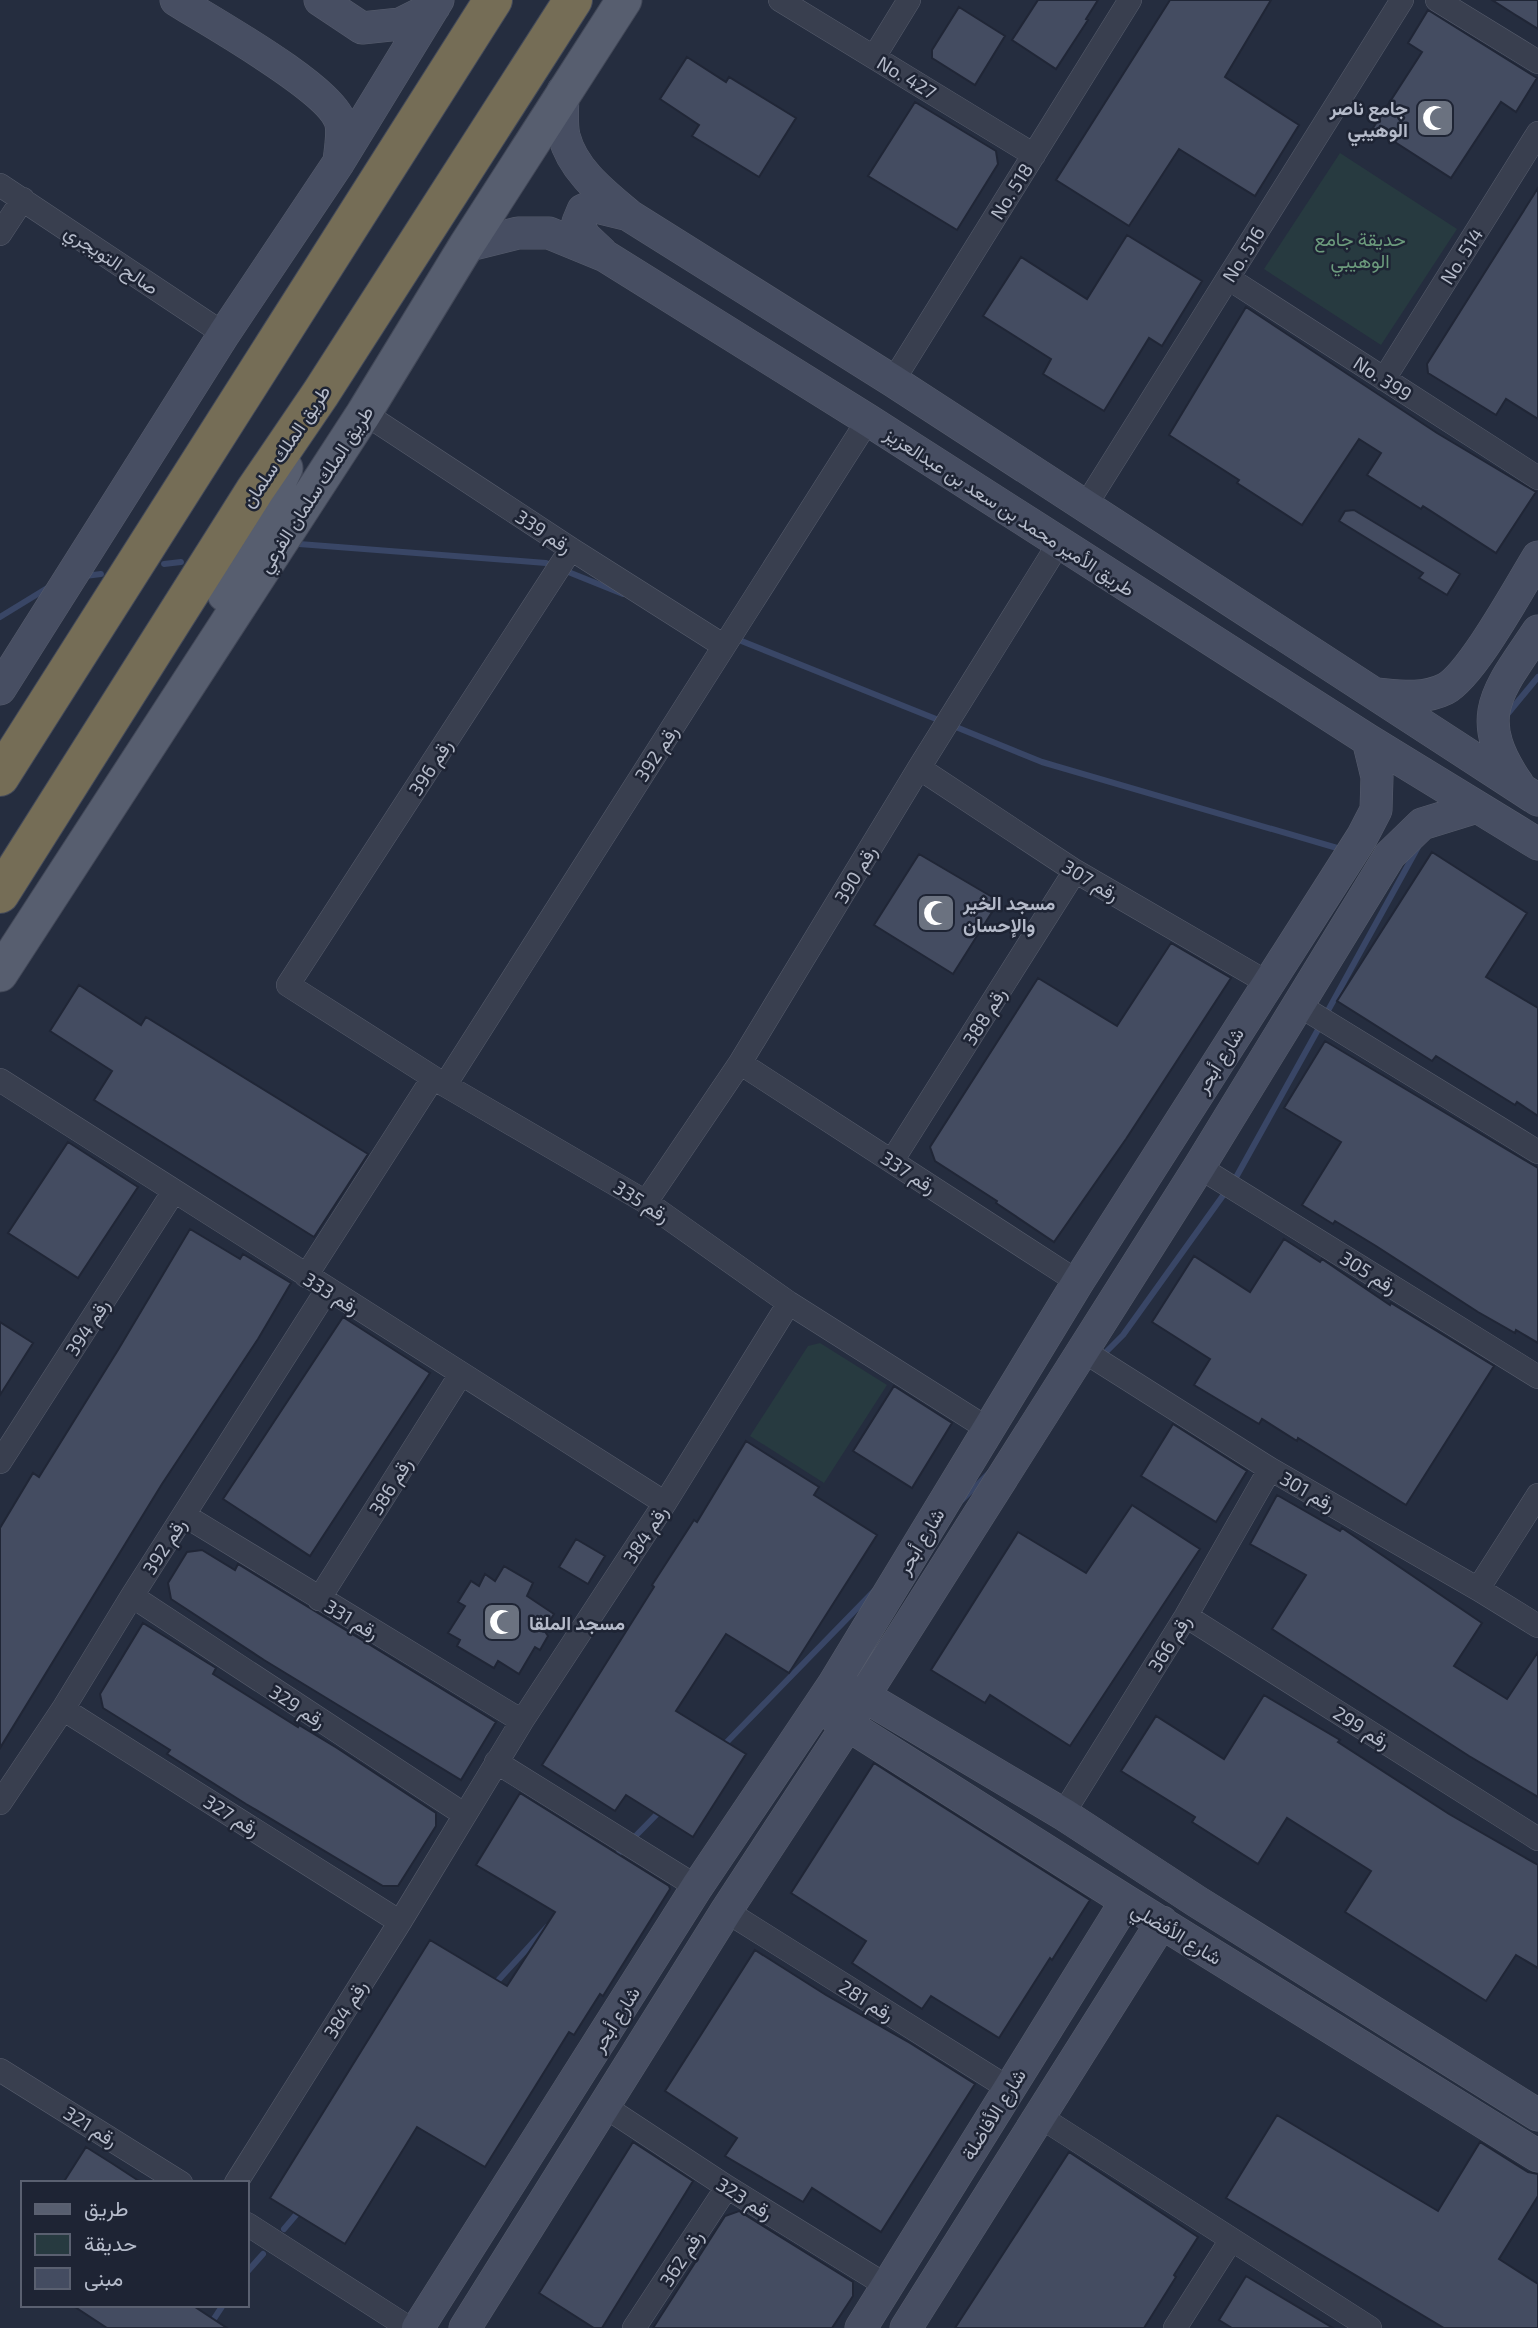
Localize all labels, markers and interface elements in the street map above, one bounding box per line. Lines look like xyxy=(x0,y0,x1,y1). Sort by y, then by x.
street label: No. 427 xyxy=(873,50,941,104)
place label: جامع ناصر الوهيبي xyxy=(1328,96,1408,147)
mosque icon: جامع ناصر الوهيبي xyxy=(1414,97,1456,139)
street label: No. 518 xyxy=(985,159,1037,223)
street label: صالح التويجري xyxy=(58,219,163,303)
street label: No. 516 xyxy=(1217,222,1269,286)
street label: No. 514 xyxy=(1435,224,1487,288)
park label: حديقة جامع الوهيبي xyxy=(1314,227,1406,277)
street label: No. 399 xyxy=(1349,351,1417,405)
street label: طريق الملك سلمان xyxy=(236,380,335,512)
street label: طريق الملك سلمان الفرعي xyxy=(252,401,382,579)
street label: طريق الأمير محمد بن سعد بن عبدالعزيز xyxy=(879,421,1139,601)
street label: رقم 339 xyxy=(511,504,576,559)
street label: رقم 392 xyxy=(629,721,684,786)
street label: رقم 396 xyxy=(403,735,458,801)
street label: رقم 390 xyxy=(829,841,883,908)
street label: رقم 307 xyxy=(1058,854,1123,908)
place label: مسجد الخير والإحسان xyxy=(962,891,1055,938)
mosque icon: مسجد الخير والإحسان xyxy=(915,892,957,934)
street label: رقم 388 xyxy=(957,983,1012,1050)
street label: شارع أبحر xyxy=(1189,1023,1250,1099)
street label: رقم 337 xyxy=(876,1146,941,1200)
street label: رقم 335 xyxy=(609,1175,674,1229)
street label: رقم 305 xyxy=(1335,1246,1402,1300)
street label: رقم 333 xyxy=(299,1267,364,1321)
street label: رقم 394 xyxy=(60,1294,116,1361)
street label: رقم 386 xyxy=(364,1453,418,1520)
street label: رقم 301 xyxy=(1275,1466,1340,1518)
street label: رقم 384 xyxy=(618,1501,674,1568)
street label: شارع أبحر xyxy=(891,1504,950,1580)
street label: رقم 392 xyxy=(137,1514,192,1579)
street label: رقم 331 xyxy=(320,1594,383,1646)
mosque icon: مسجد الملقا xyxy=(481,1601,523,1643)
street label: رقم 366 xyxy=(1143,1610,1197,1677)
place label: مسجد الملقا xyxy=(529,1611,625,1635)
street label: رقم 329 xyxy=(265,1679,330,1734)
street label: رقم 299 xyxy=(1328,1701,1395,1755)
street label: رقم 327 xyxy=(199,1789,264,1843)
street label: شارع الأفضلي xyxy=(1125,1897,1226,1973)
street label: رقم 281 xyxy=(834,1974,899,2027)
street label: رقم 384 xyxy=(318,1976,373,2043)
street label: شارع أبحر xyxy=(585,1982,646,2058)
street label: شارع الأفاضلة xyxy=(956,2064,1032,2165)
street label: رقم 321 xyxy=(59,2101,122,2153)
street label: رقم 323 xyxy=(712,2172,777,2226)
legend xyxy=(21,2181,248,2307)
text: طريق xyxy=(84,2195,129,2222)
street label: رقم 362 xyxy=(654,2226,709,2291)
text: حديقة xyxy=(84,2230,137,2256)
text: مبنى xyxy=(84,2265,123,2291)

